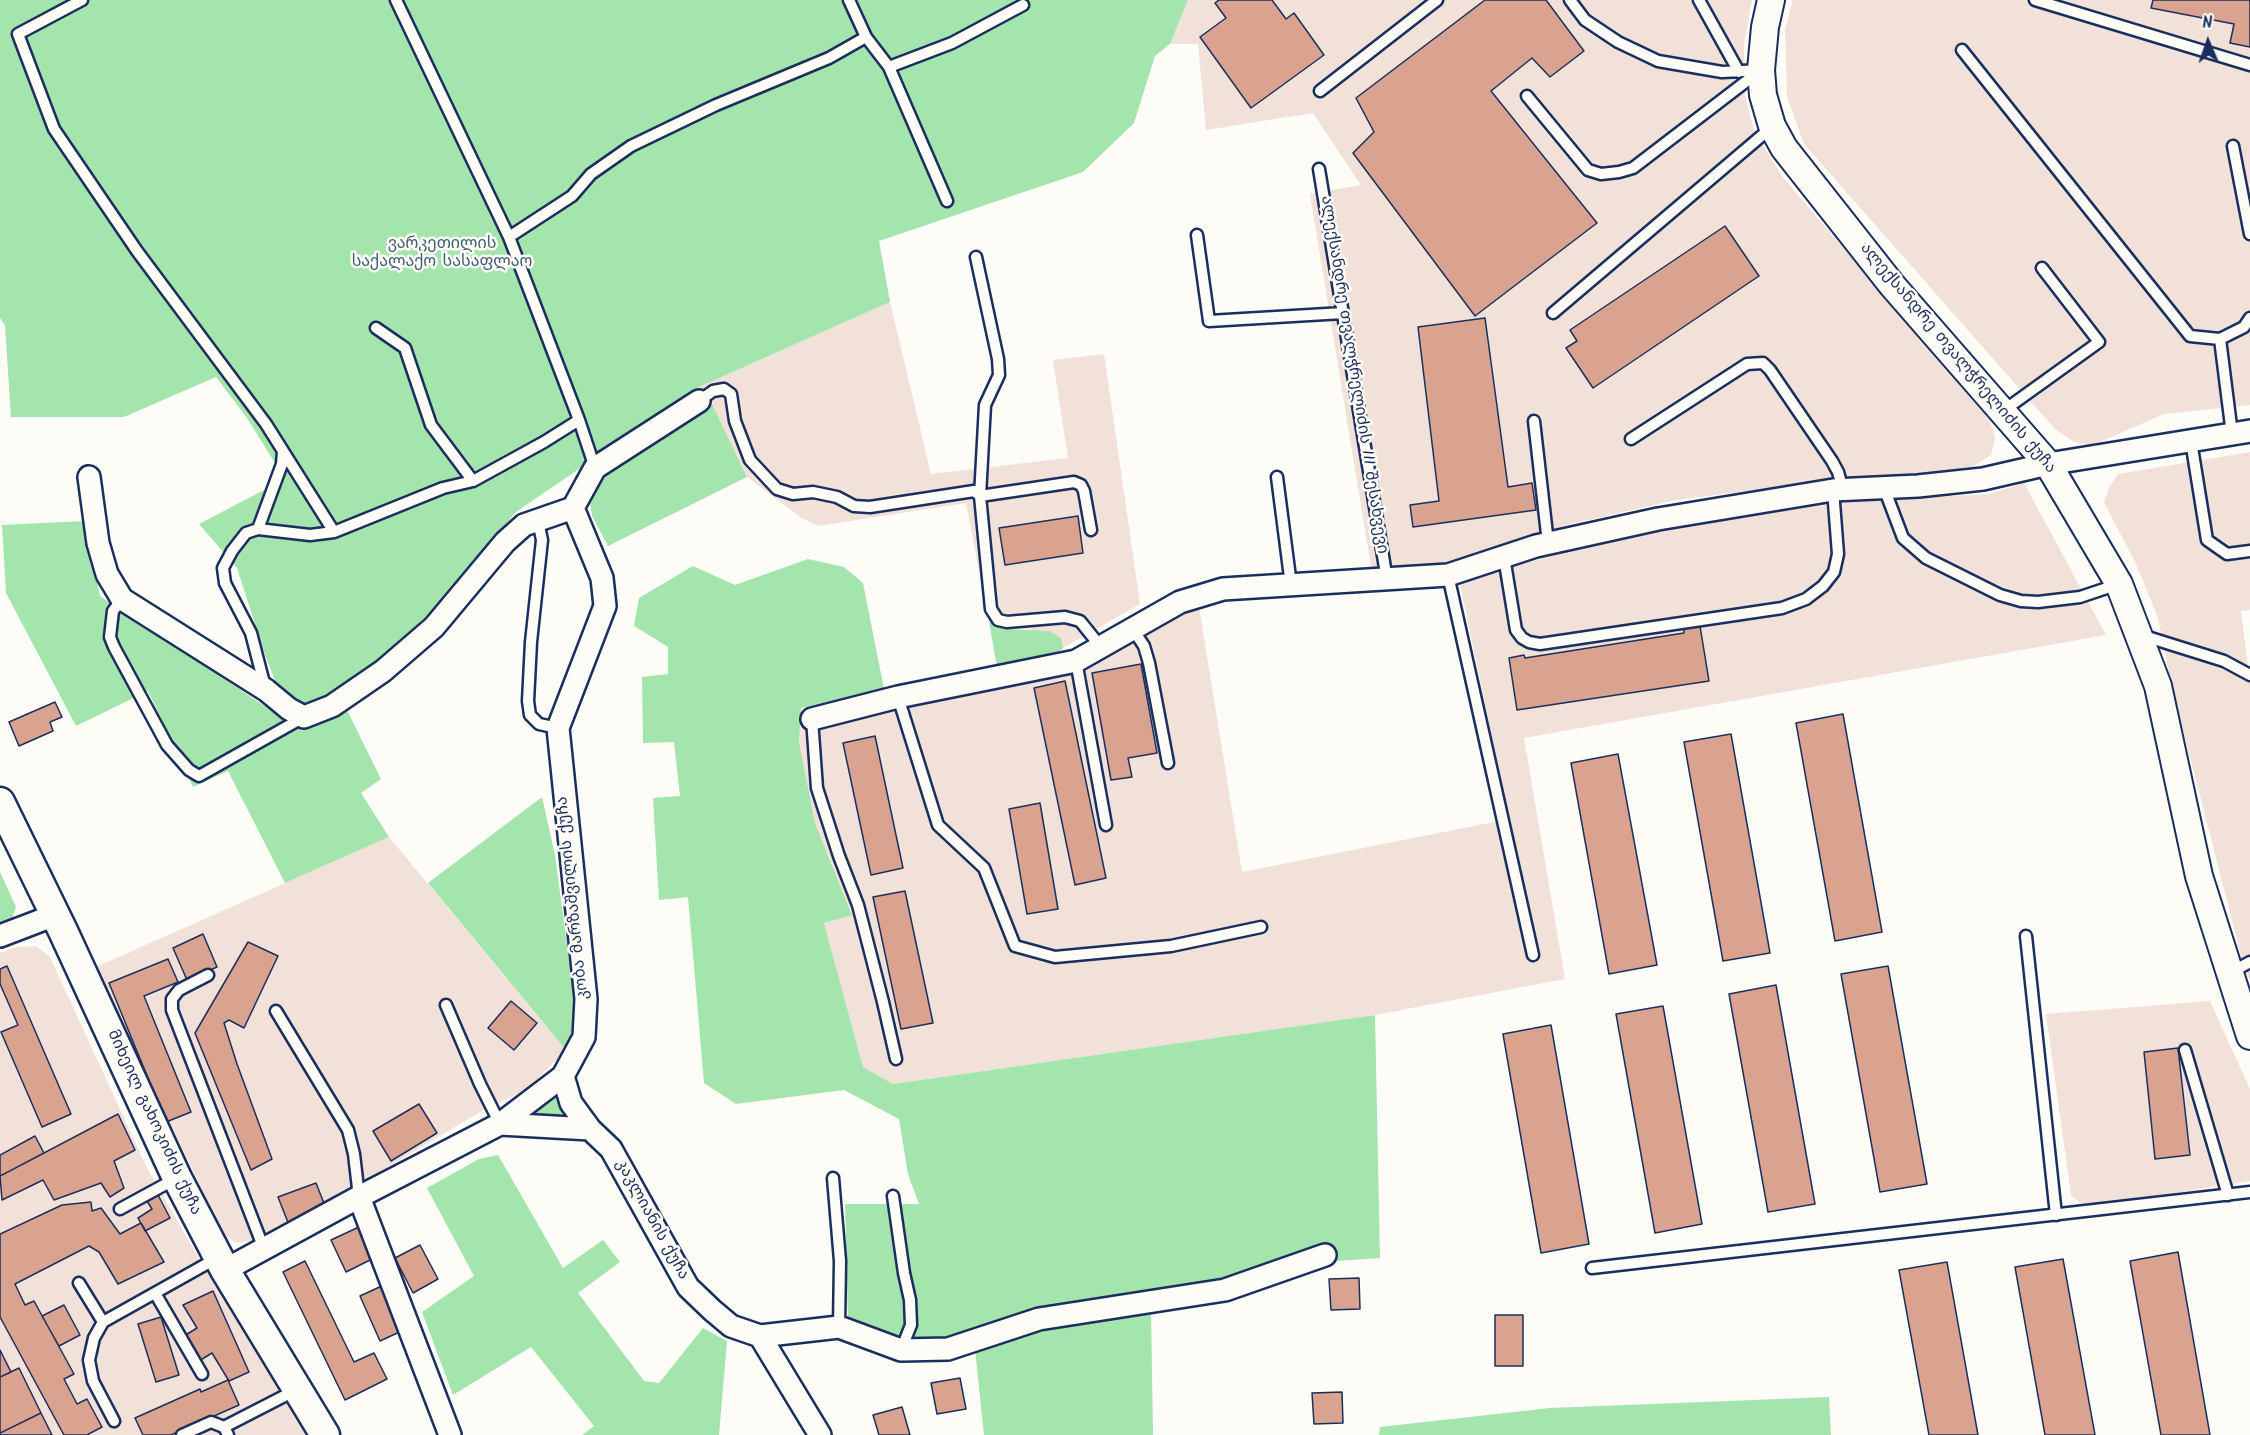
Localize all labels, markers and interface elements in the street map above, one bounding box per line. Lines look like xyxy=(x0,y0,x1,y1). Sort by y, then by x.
text: N xyxy=(2202,11,2213,36)
north arrow xyxy=(2178,12,2238,72)
street label: ალექსანდრე თვალჭრელიძის III შესახვევი xyxy=(1315,195,1391,555)
park label: ვარკეთილის საქალაქო სასაფლაო xyxy=(352,235,532,273)
street label: ალექსანდრე თვალჭრელიძის ქუჩა xyxy=(1855,240,2059,478)
street label: კობა მარზაშვილის ქუჩა xyxy=(554,795,594,1001)
street label: მიხეილ გახოკიძის ქუჩა xyxy=(102,1027,204,1219)
street label: კაკლიანის ქუჩა xyxy=(610,1156,692,1284)

